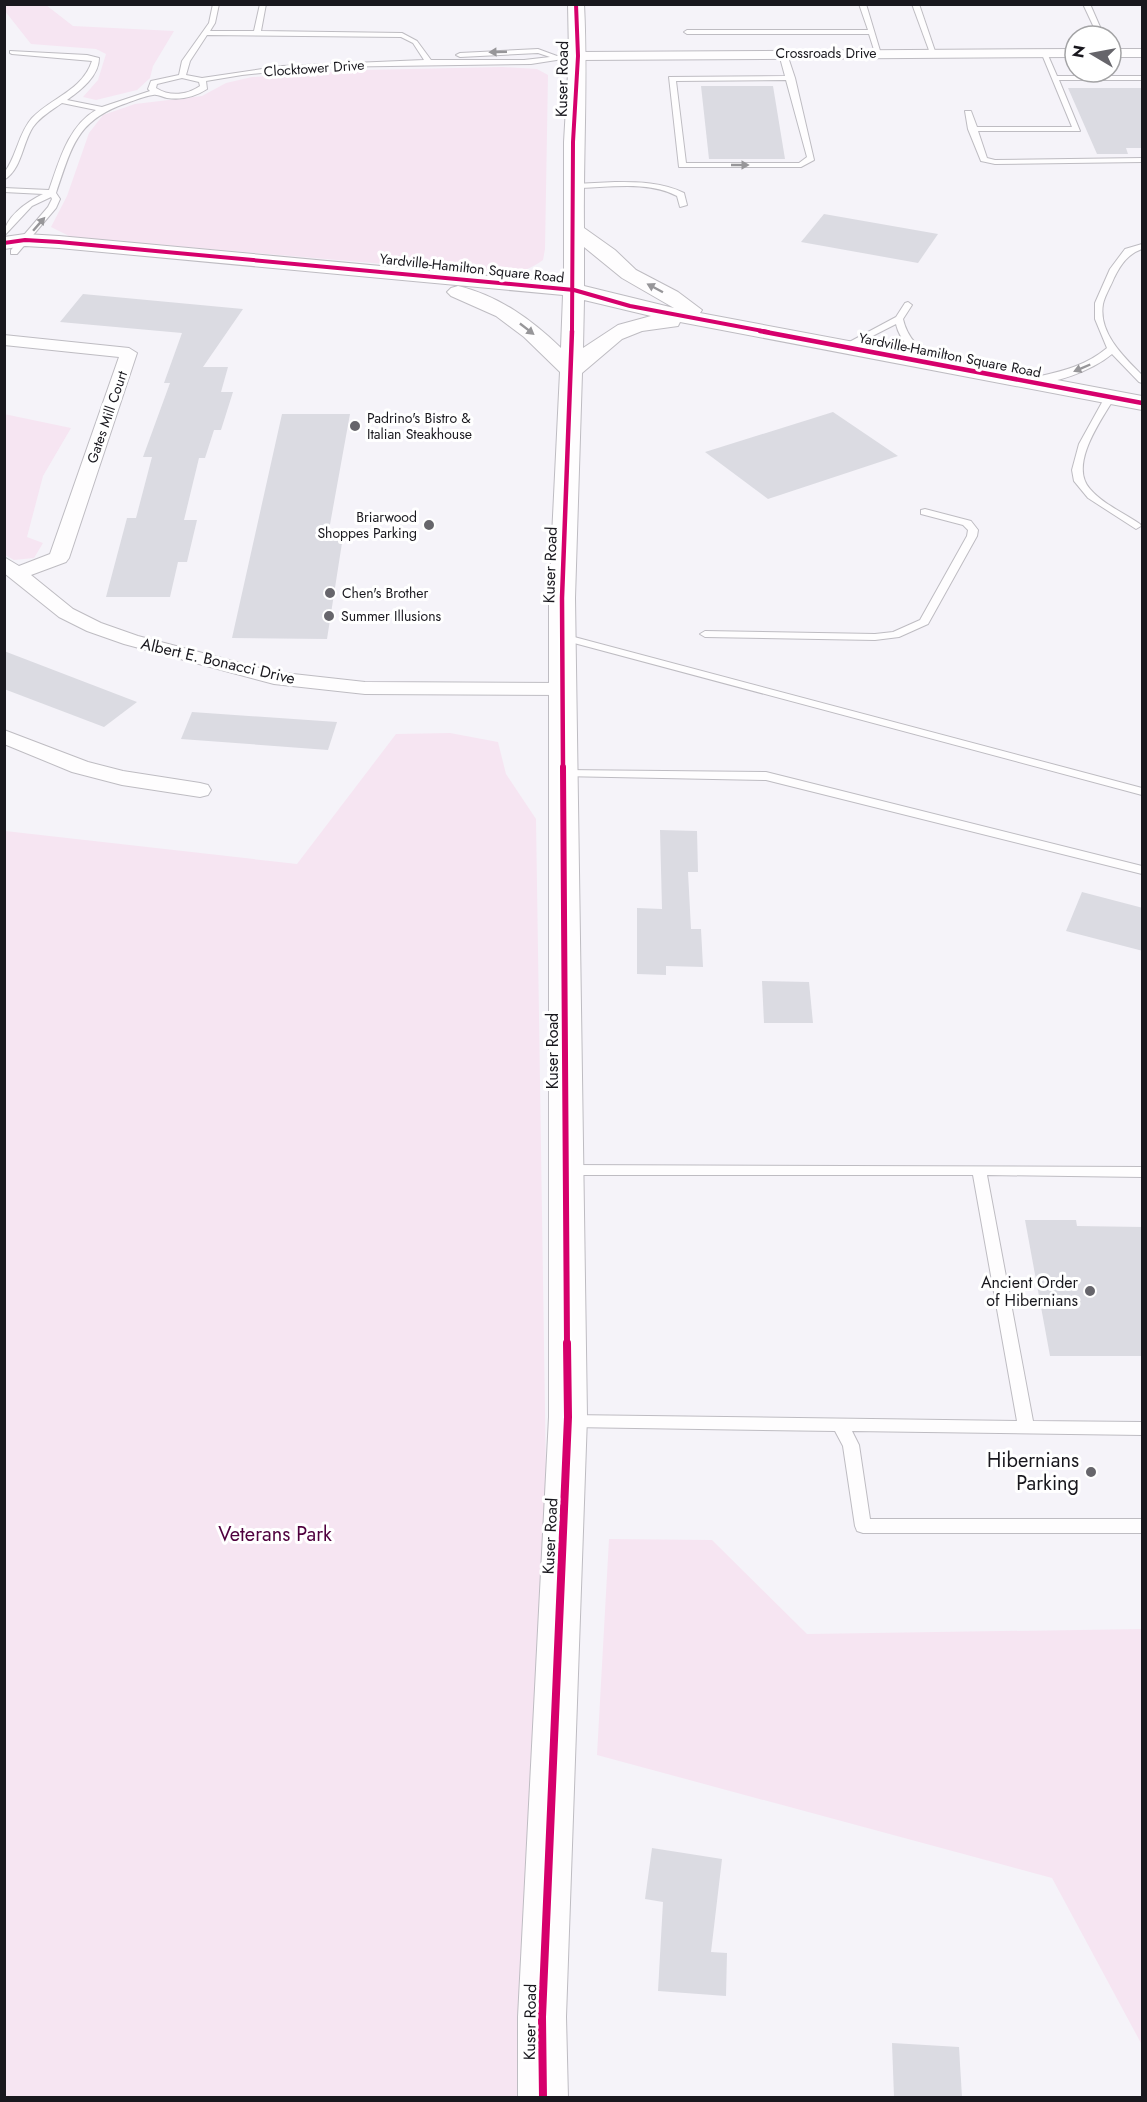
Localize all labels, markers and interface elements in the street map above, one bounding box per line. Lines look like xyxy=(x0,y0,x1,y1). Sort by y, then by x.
north arrow xyxy=(1063,24,1123,84)
street label: Kuser Road xyxy=(550,41,574,117)
street label: Crossroads Drive xyxy=(775,43,877,63)
text: N xyxy=(1066,43,1091,60)
one-way arrow xyxy=(489,47,508,57)
street label: Clocktower Drive xyxy=(263,55,365,81)
one-way arrow xyxy=(731,160,750,170)
one-way arrow xyxy=(32,217,45,232)
street label: Yardville-Hamilton Square Road xyxy=(379,248,565,288)
one-way arrow xyxy=(647,283,664,293)
one-way arrow xyxy=(520,322,535,334)
street label: Yardville-Hamilton Square Road xyxy=(857,327,1043,383)
one-way arrow xyxy=(1073,363,1091,373)
street label: Gates Mill Court xyxy=(82,368,132,466)
place label: Padrino's Bistro & Italian Steakhouse xyxy=(367,408,472,444)
marker: Padrino's Bistro & Italian Steakhouse xyxy=(348,419,362,433)
place label: Briarwood Shoppes Parking xyxy=(317,507,417,543)
marker: Briarwood Shoppes Parking xyxy=(422,518,436,532)
street label: Kuser Road xyxy=(537,526,563,604)
place label: Chen's Brother xyxy=(342,583,428,603)
marker: Chen's Brother xyxy=(323,586,337,600)
place label: Summer Illusions xyxy=(341,606,442,626)
marker: Summer Illusions xyxy=(322,609,336,623)
street label: Albert E. Bonacci Drive xyxy=(139,632,297,690)
street label: Kuser Road xyxy=(541,1013,564,1089)
place label: Ancient Order of Hibernians xyxy=(981,1271,1079,1312)
marker: Ancient Order of Hibernians xyxy=(1083,1284,1097,1298)
place label: Hibernians Parking xyxy=(987,1446,1079,1498)
marker: Hibernians Parking xyxy=(1084,1465,1098,1479)
street label: Kuser Road xyxy=(537,1497,563,1575)
park label: Veterans Park xyxy=(218,1520,332,1549)
street label: Kuser Road xyxy=(518,1984,542,2060)

